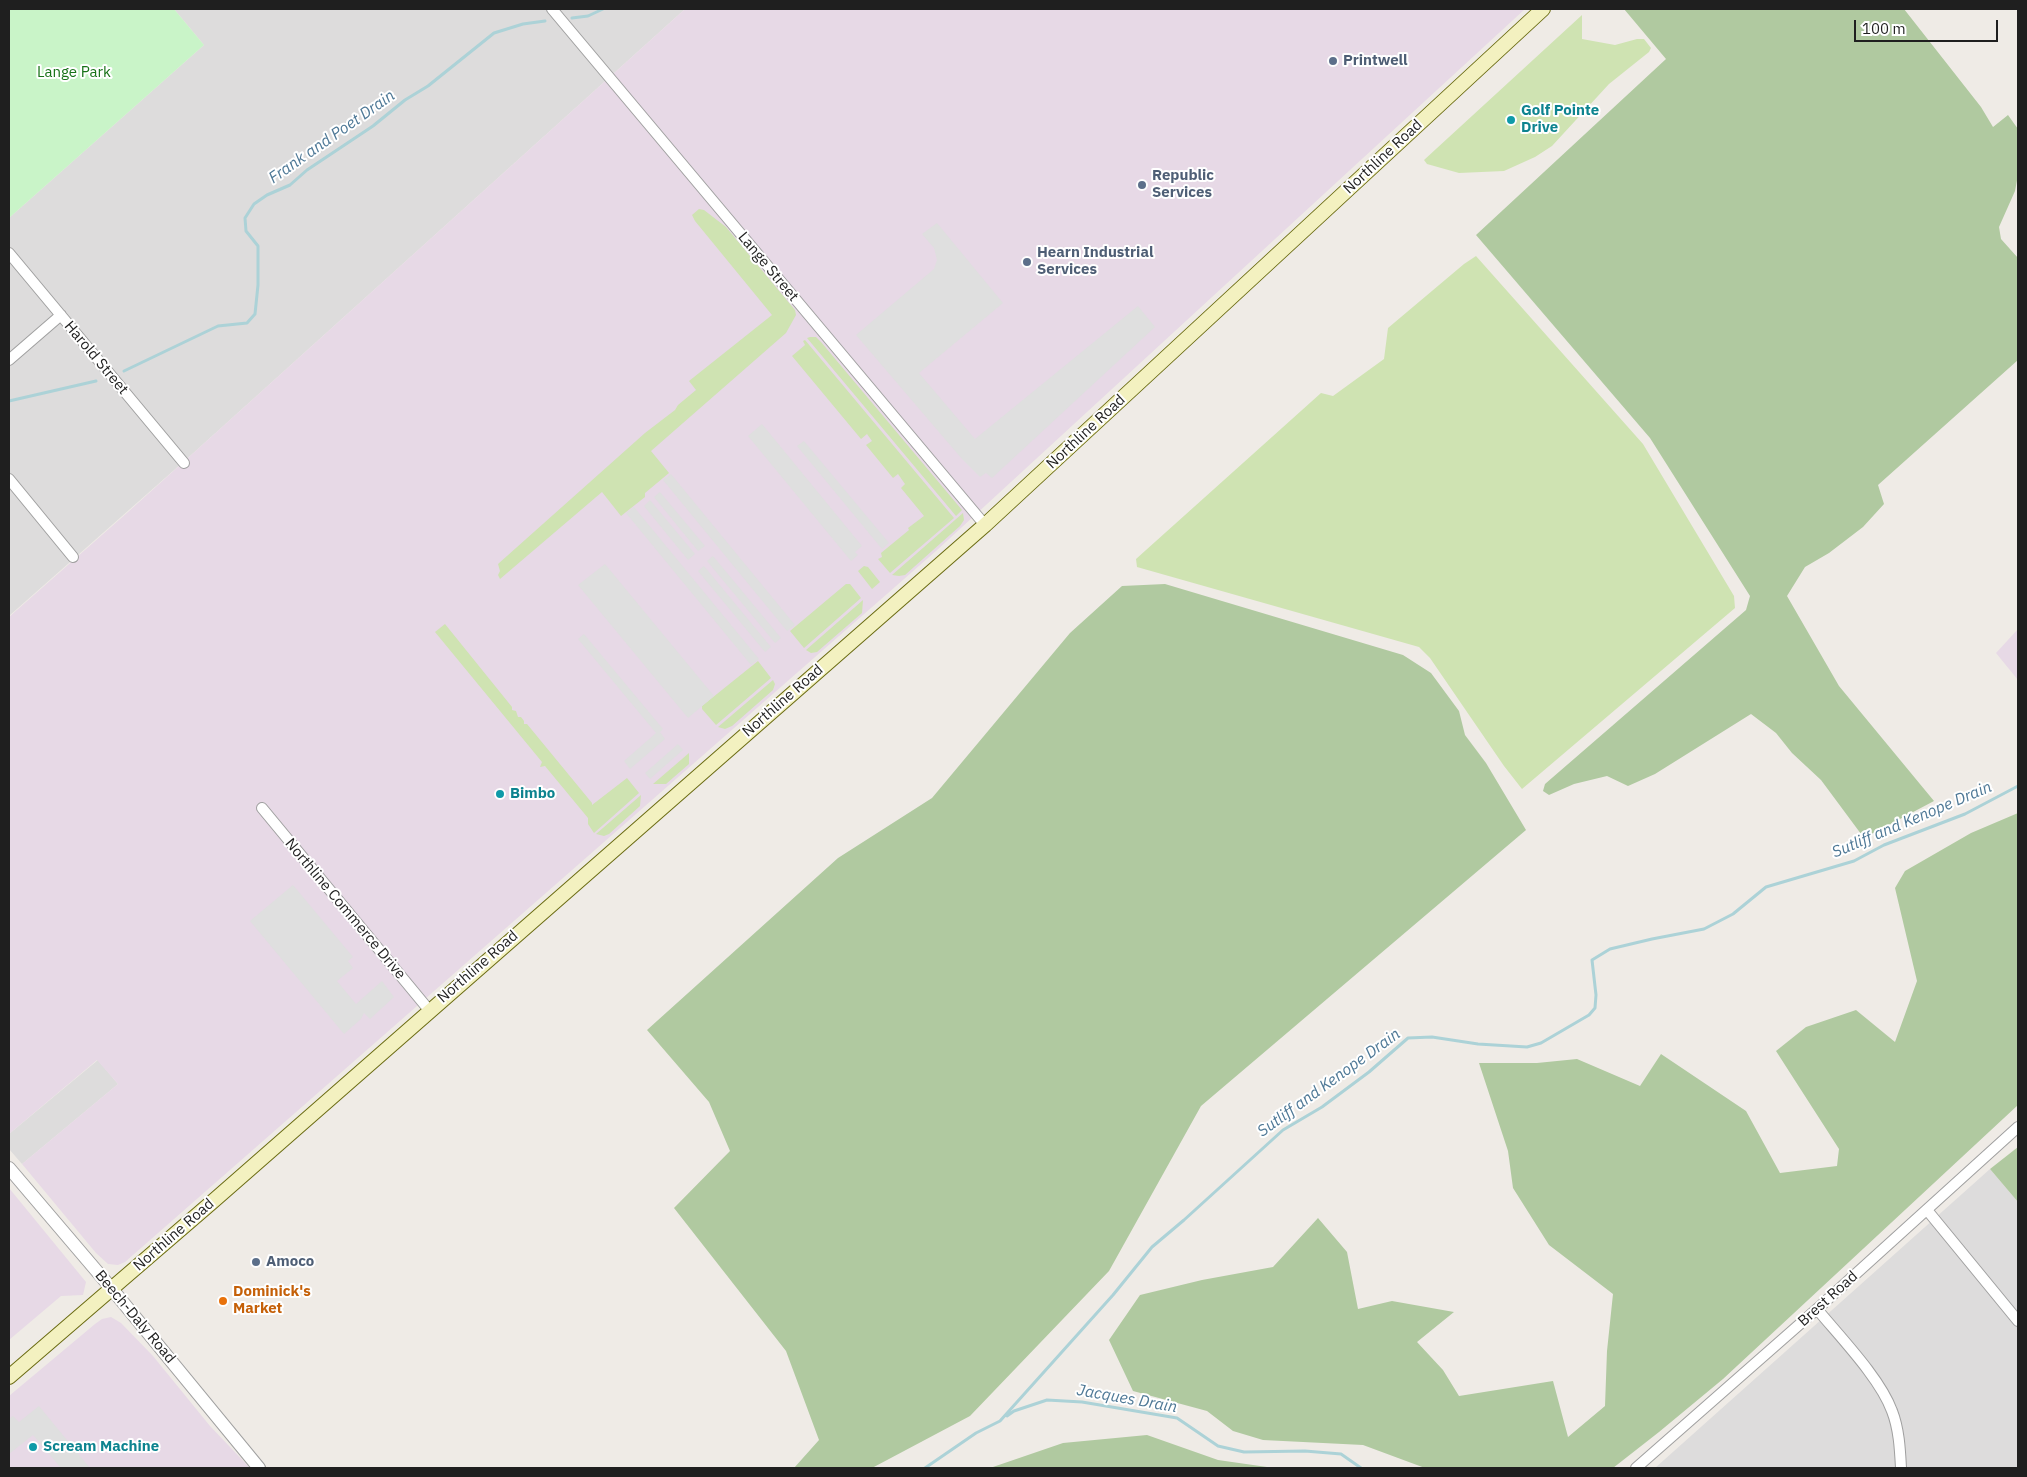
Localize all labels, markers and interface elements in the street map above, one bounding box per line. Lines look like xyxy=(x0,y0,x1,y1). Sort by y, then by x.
scale bar xyxy=(1857,10,2001,42)
text: 100 m xyxy=(1862,19,1906,38)
place label: Printwell xyxy=(1343,52,1408,70)
marker: Printwell xyxy=(1327,55,1339,67)
park label: Lange Park xyxy=(37,64,111,82)
water label: Frank and Poet Drain xyxy=(265,86,399,188)
place label: Golf Pointe Drive xyxy=(1521,102,1599,137)
marker: Golf Pointe Drive xyxy=(1505,114,1517,126)
street label: Northline Road xyxy=(1340,116,1426,198)
place label: Republic Services xyxy=(1152,167,1214,202)
marker: Republic Services xyxy=(1136,179,1148,191)
street label: Lange Street xyxy=(734,229,802,305)
place label: Hearn Industrial Services xyxy=(1037,244,1153,279)
marker: Hearn Industrial Services xyxy=(1021,256,1033,268)
street label: Harold Street xyxy=(60,318,132,398)
street label: Northline Road xyxy=(1043,391,1129,473)
street label: Northline Road xyxy=(739,661,827,741)
water label: Sutliff and Kenope Drain xyxy=(1829,778,1995,862)
place label: Bimbo xyxy=(510,785,555,803)
marker: Bimbo xyxy=(494,788,506,800)
street label: Northline Commerce Drive xyxy=(281,835,409,983)
street label: Northline Road xyxy=(434,927,522,1007)
water label: Sutliff and Kenope Drain xyxy=(1254,1025,1404,1141)
street label: Northline Road xyxy=(130,1195,218,1275)
place label: Amoco xyxy=(266,1253,314,1271)
marker: Amoco xyxy=(250,1256,262,1268)
street label: Beech-Daly Road xyxy=(91,1267,179,1367)
street label: Brest Road xyxy=(1795,1268,1861,1330)
place label: Dominick's Market xyxy=(233,1283,311,1318)
marker: Dominick's Market xyxy=(217,1295,229,1307)
water label: Jacques Drain xyxy=(1075,1381,1179,1417)
place label: Scream Machine xyxy=(43,1438,159,1456)
marker: Scream Machine xyxy=(27,1441,39,1453)

